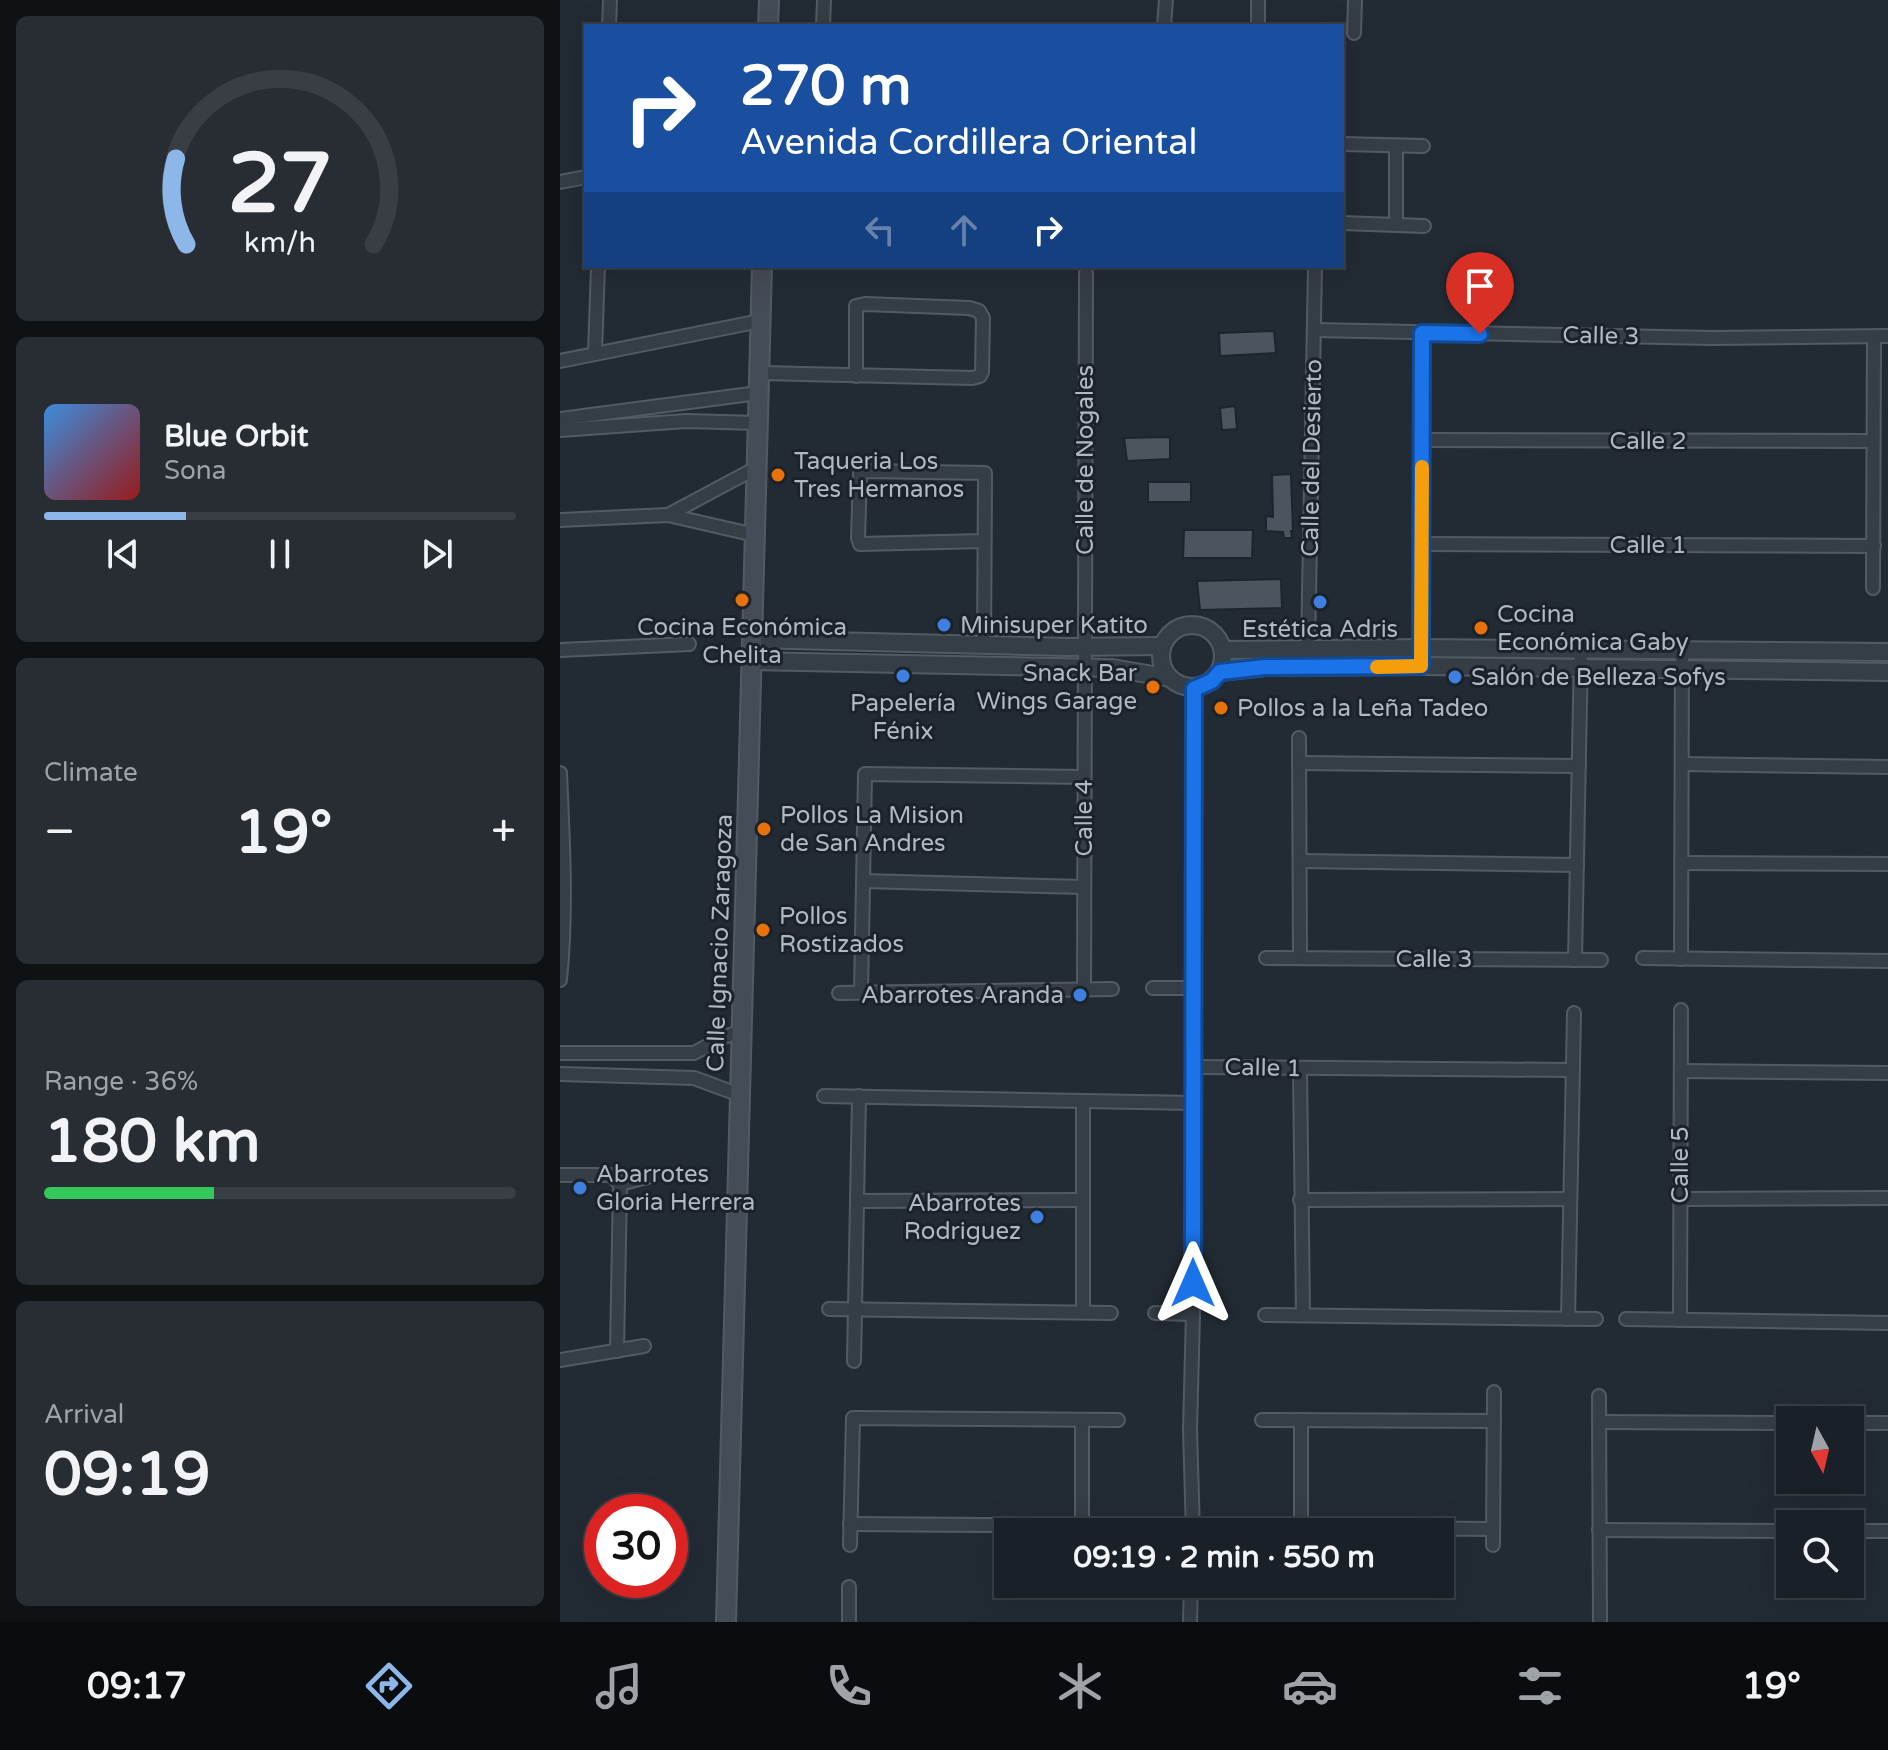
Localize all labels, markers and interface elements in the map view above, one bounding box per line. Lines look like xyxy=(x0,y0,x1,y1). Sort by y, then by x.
text: 270 m xyxy=(740,53,911,120)
icon: right xyxy=(608,56,712,160)
text: Avenida Cordillera Oriental xyxy=(740,121,1197,164)
text: 27 xyxy=(228,134,332,234)
icon: left xyxy=(858,208,902,252)
icon: ahead xyxy=(942,208,986,252)
icon: right xyxy=(1026,208,1070,252)
text: km/h xyxy=(244,226,316,260)
pin xyxy=(1446,252,1514,334)
icon: arrive xyxy=(1458,264,1502,308)
street label: Calle 3 xyxy=(1562,321,1640,351)
street label: Calle del Desierto xyxy=(1296,359,1328,557)
street label: Calle de Nogales xyxy=(1071,365,1100,555)
text: Blue Orbit xyxy=(164,418,309,455)
street label: Calle 2 xyxy=(1609,427,1687,456)
place label: Taqueria Los Tres Hermanos xyxy=(794,447,964,504)
text: Sona xyxy=(164,455,226,486)
marker: Taqueria Los Tres Hermanos xyxy=(769,466,787,484)
street label: Calle 1 xyxy=(1609,531,1687,560)
icon: previous xyxy=(101,532,145,576)
icon: pause xyxy=(258,532,302,576)
icon: next xyxy=(415,532,459,576)
marker: Cocina Económica Chelita xyxy=(733,591,751,609)
marker: Estética Adris xyxy=(1311,593,1329,611)
place label: Cocina Económica Gaby xyxy=(1497,600,1689,657)
place label: Minisuper Katito xyxy=(960,611,1148,640)
place label: Cocina Económica Chelita xyxy=(637,613,847,670)
place label: Estética Adris xyxy=(1242,615,1398,644)
marker: Minisuper Katito xyxy=(935,616,953,634)
marker: Cocina Económica Gaby xyxy=(1472,619,1490,637)
place label: Snack Bar Wings Garage xyxy=(976,659,1138,716)
place label: Salón de Belleza Sofys xyxy=(1471,663,1726,692)
marker: Papelería Fénix xyxy=(894,667,912,685)
marker: Salón de Belleza Sofys xyxy=(1446,668,1464,686)
marker: Snack Bar Wings Garage xyxy=(1144,678,1162,696)
place label: Papelería Fénix xyxy=(850,689,956,746)
place label: Pollos a la Leña Tadeo xyxy=(1237,694,1488,723)
marker: Pollos a la Leña Tadeo xyxy=(1212,699,1230,717)
text: Climate xyxy=(44,757,138,788)
street label: Calle 4 xyxy=(1070,779,1099,857)
text: 19° xyxy=(234,797,332,869)
place label: Pollos La Mision de San Andres xyxy=(780,801,964,858)
text: − xyxy=(44,806,75,859)
text: + xyxy=(491,806,516,859)
street label: Calle Ignacio Zaragoza xyxy=(701,814,739,1072)
marker: Pollos La Mision de San Andres xyxy=(755,820,773,838)
place label: Pollos Rostizados xyxy=(779,902,904,959)
marker: Pollos Rostizados xyxy=(754,921,772,939)
street label: Calle 3 xyxy=(1395,945,1473,974)
place label: Abarrotes Aranda xyxy=(861,981,1064,1010)
marker: Abarrotes Aranda xyxy=(1071,986,1089,1004)
street label: Calle 1 xyxy=(1224,1053,1302,1083)
text: Range · 36% xyxy=(44,1066,198,1097)
text: 180 km xyxy=(44,1106,260,1178)
street label: Calle 5 xyxy=(1666,1126,1695,1204)
place label: Abarrotes Gloria Herrera xyxy=(596,1160,755,1217)
marker: Abarrotes Gloria Herrera xyxy=(571,1179,589,1197)
place label: Abarrotes Rodriguez xyxy=(904,1189,1021,1246)
marker: Abarrotes Rodriguez xyxy=(1028,1208,1046,1226)
position arrow xyxy=(1151,1241,1235,1325)
text: Arrival xyxy=(44,1399,124,1430)
north arrow xyxy=(1776,1406,1864,1494)
map controls xyxy=(1776,1406,1864,1598)
text: 09:19 xyxy=(44,1439,210,1511)
speed limit sign: 30 xyxy=(584,1494,688,1598)
button: search xyxy=(1776,1510,1864,1598)
text: 09:19 · 2 min · 550 m xyxy=(1073,1539,1375,1576)
icon: directions xyxy=(361,1658,417,1714)
icon: music xyxy=(591,1658,647,1714)
icon: phone xyxy=(821,1658,877,1714)
icon: climate xyxy=(1052,1658,1108,1714)
icon: car xyxy=(1282,1658,1338,1714)
icon: filters xyxy=(1512,1658,1568,1714)
text: 09:17 xyxy=(87,1665,187,1708)
text: 19° xyxy=(1742,1665,1801,1708)

